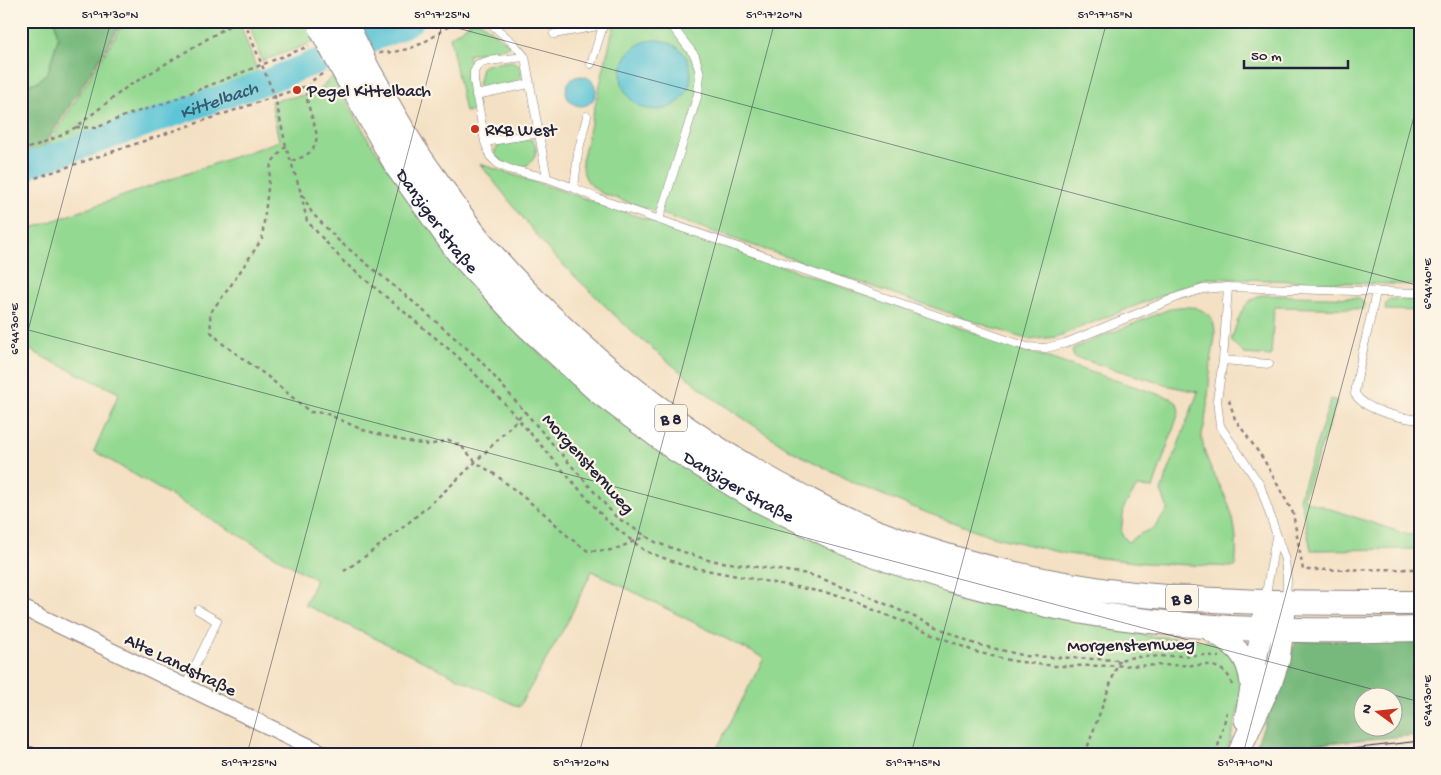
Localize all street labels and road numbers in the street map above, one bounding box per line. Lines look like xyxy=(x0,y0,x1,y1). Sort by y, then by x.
street label: Danziger Straße xyxy=(389,165,482,279)
road number: B 8 xyxy=(655,404,687,432)
street label: Morgensternweg xyxy=(537,410,638,519)
street label: Danziger Straße xyxy=(678,447,798,529)
road number: B 8 xyxy=(1166,584,1198,612)
street label: Alte Landstraße xyxy=(121,630,240,703)
street label: Morgensternweg xyxy=(1067,635,1195,658)

